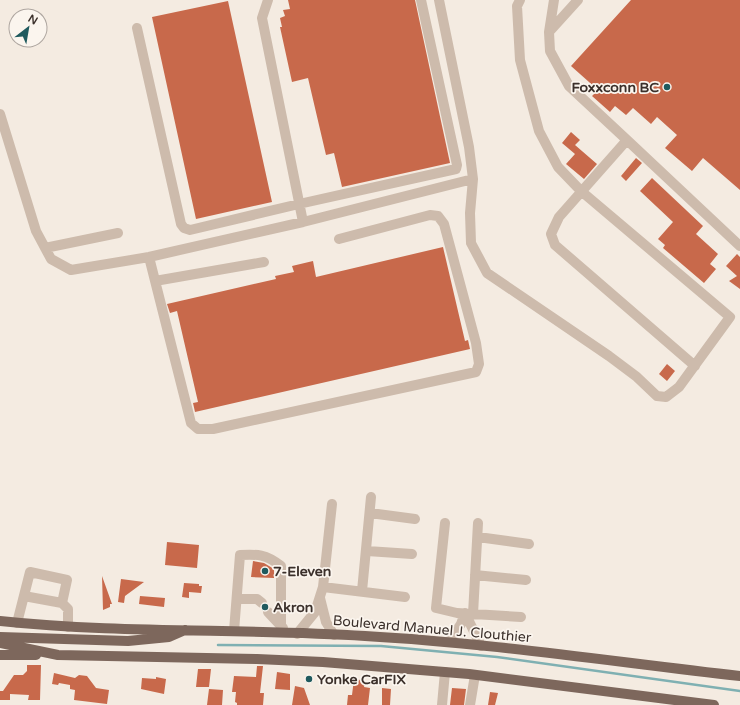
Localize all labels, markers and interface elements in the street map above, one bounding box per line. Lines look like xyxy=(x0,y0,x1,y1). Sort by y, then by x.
north arrow xyxy=(8,8,48,48)
text: N xyxy=(26,12,40,28)
place label: Foxxconn BC xyxy=(572,79,659,96)
marker: Foxxconn BC xyxy=(662,82,672,92)
place label: 7-Eleven xyxy=(273,563,331,580)
marker: 7-Eleven xyxy=(260,566,270,576)
place label: Akron xyxy=(273,599,313,616)
marker: Akron xyxy=(260,602,270,612)
street label: Boulevard Manuel J. Clouthier xyxy=(332,612,532,646)
place label: Yonke CarFIX xyxy=(317,671,406,688)
marker: Yonke CarFIX xyxy=(304,674,314,684)

